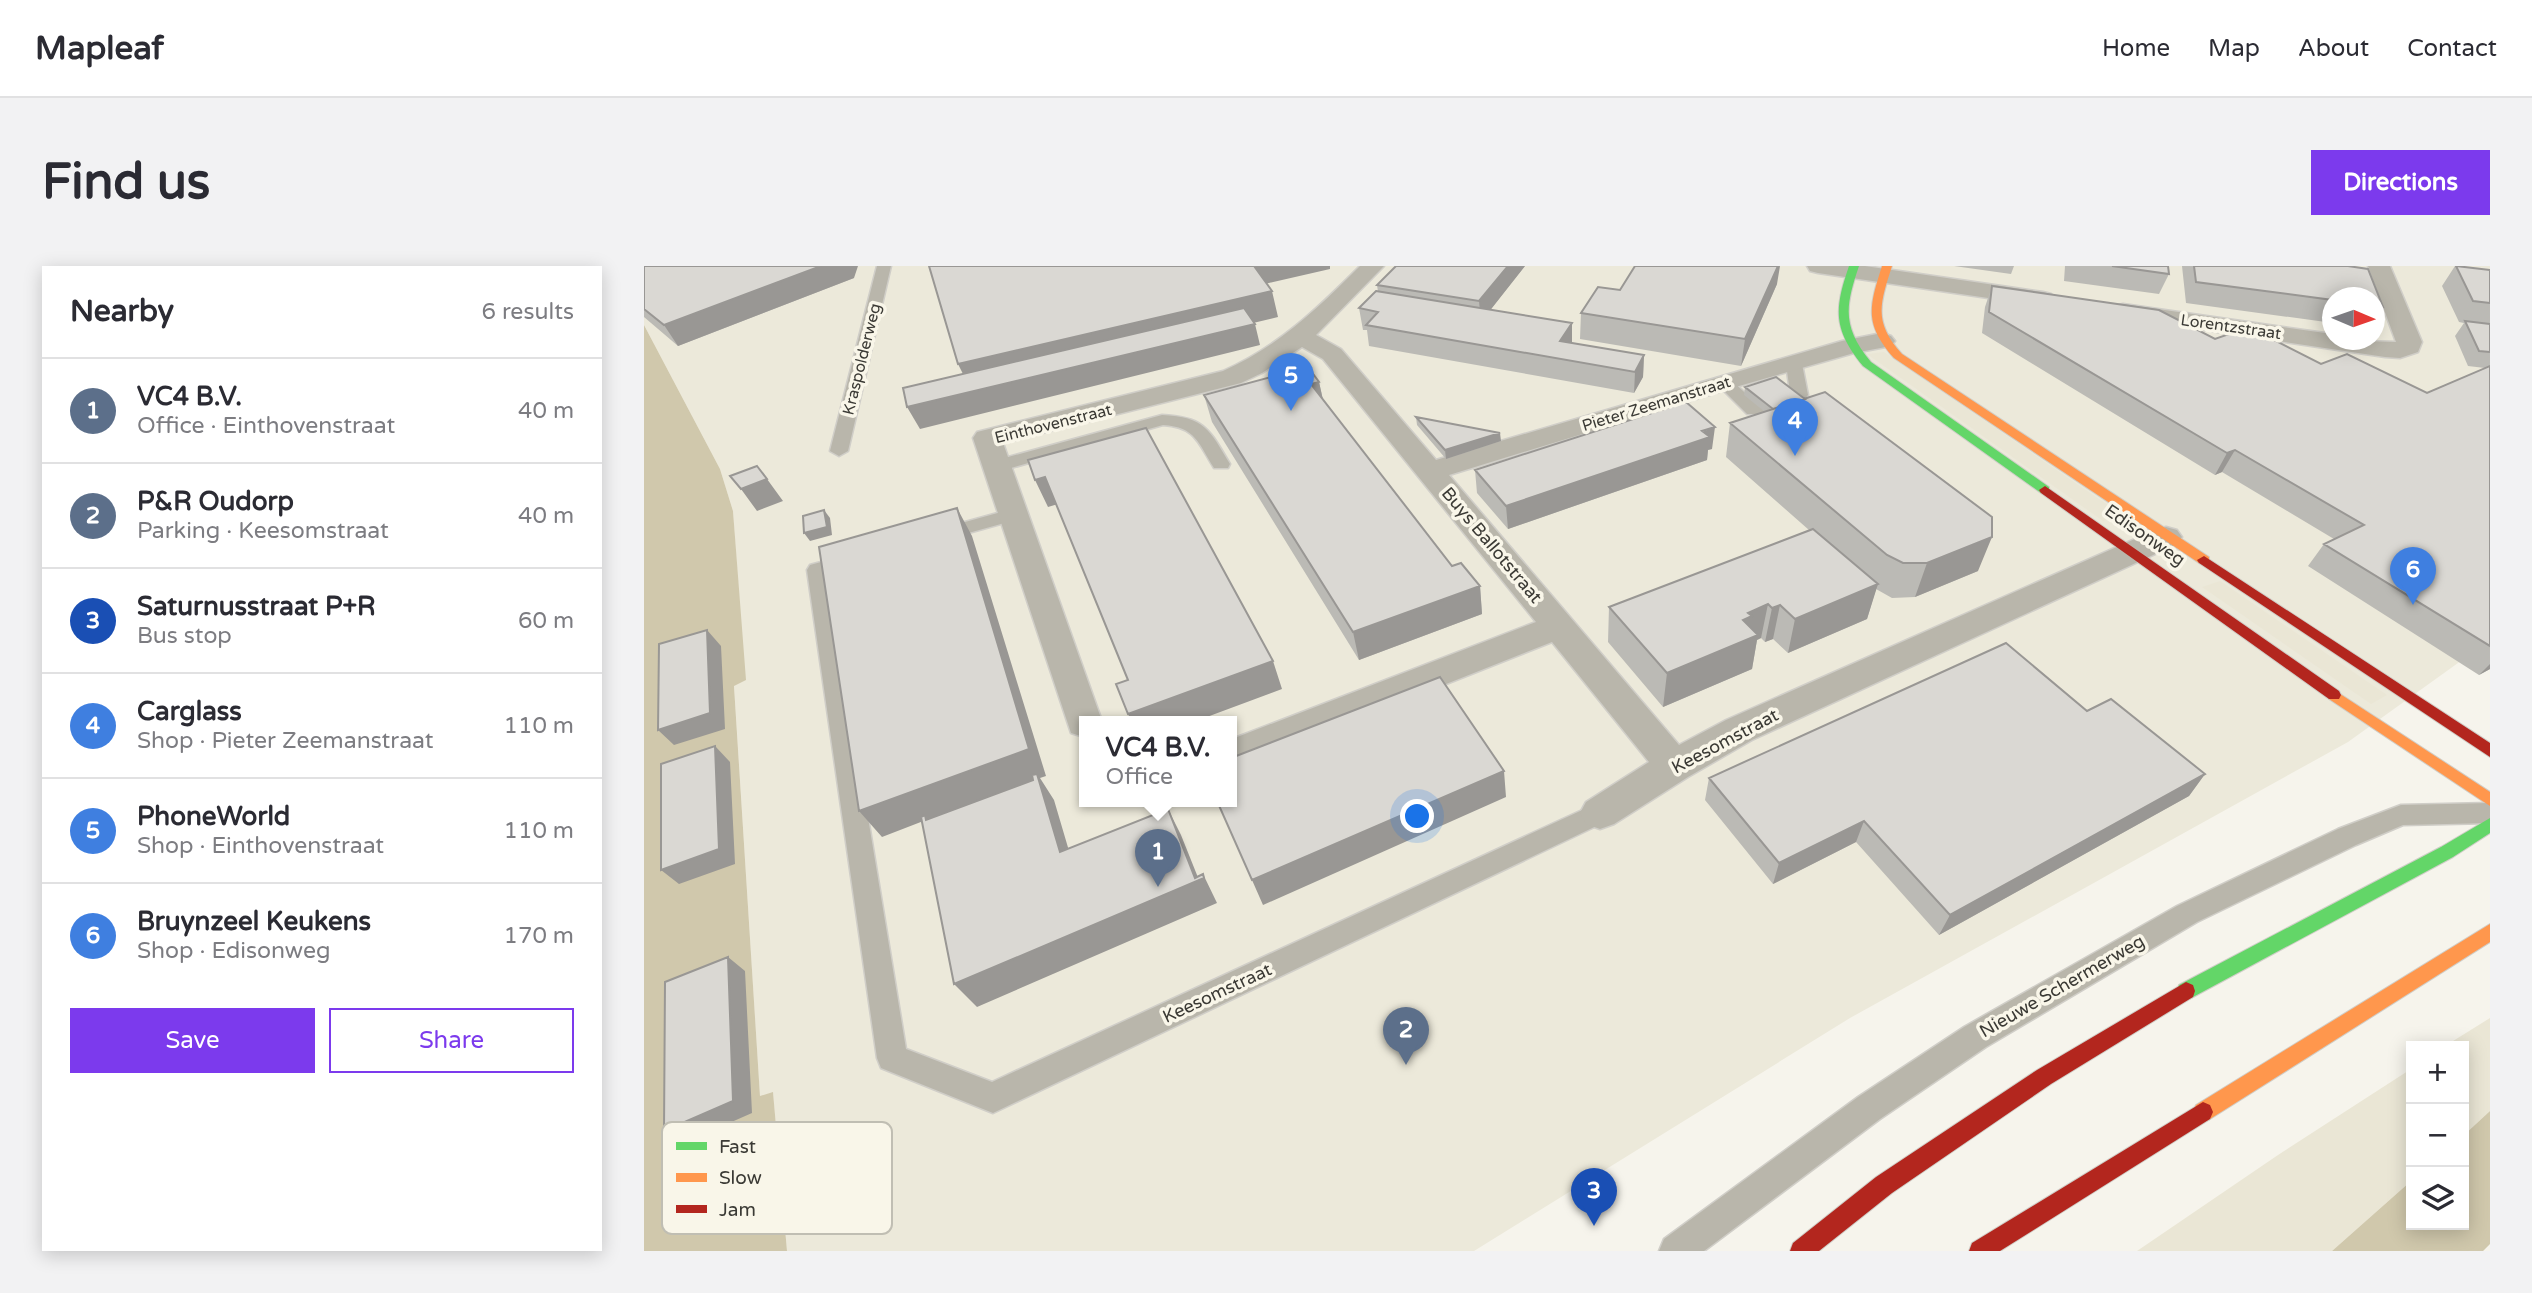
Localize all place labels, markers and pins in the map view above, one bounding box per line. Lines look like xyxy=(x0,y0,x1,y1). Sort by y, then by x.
pin: 5 xyxy=(1268,353,1314,411)
pin: 4 xyxy=(1772,398,1818,456)
pin: 6 xyxy=(2390,547,2436,605)
pin: 1 xyxy=(1135,829,1181,887)
pin: 2 xyxy=(1383,1007,1429,1065)
pin: 3 xyxy=(1571,1168,1617,1226)

